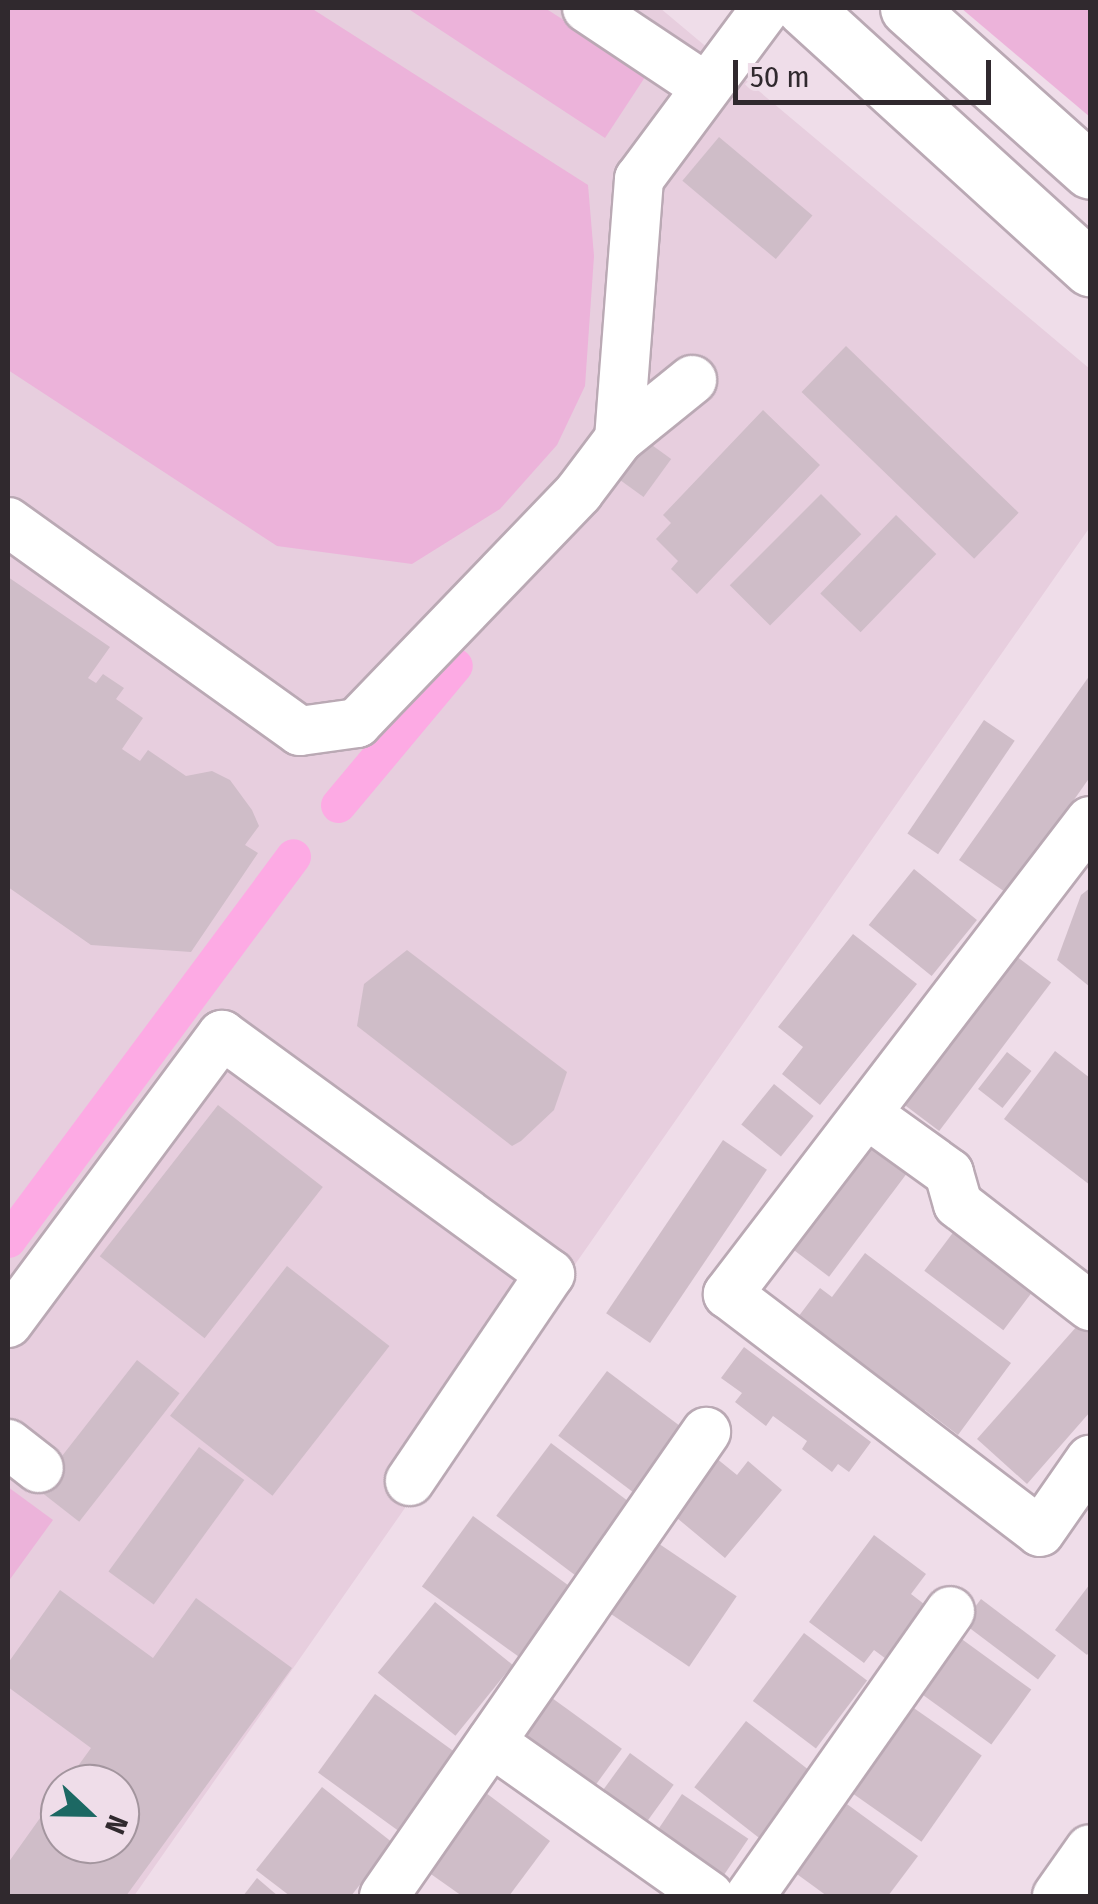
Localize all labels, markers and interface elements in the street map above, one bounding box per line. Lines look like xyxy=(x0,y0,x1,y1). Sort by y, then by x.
scale bar xyxy=(738,40,996,102)
text: 50 m xyxy=(750,59,810,95)
north arrow xyxy=(40,1764,140,1864)
text: N xyxy=(98,1811,135,1839)

